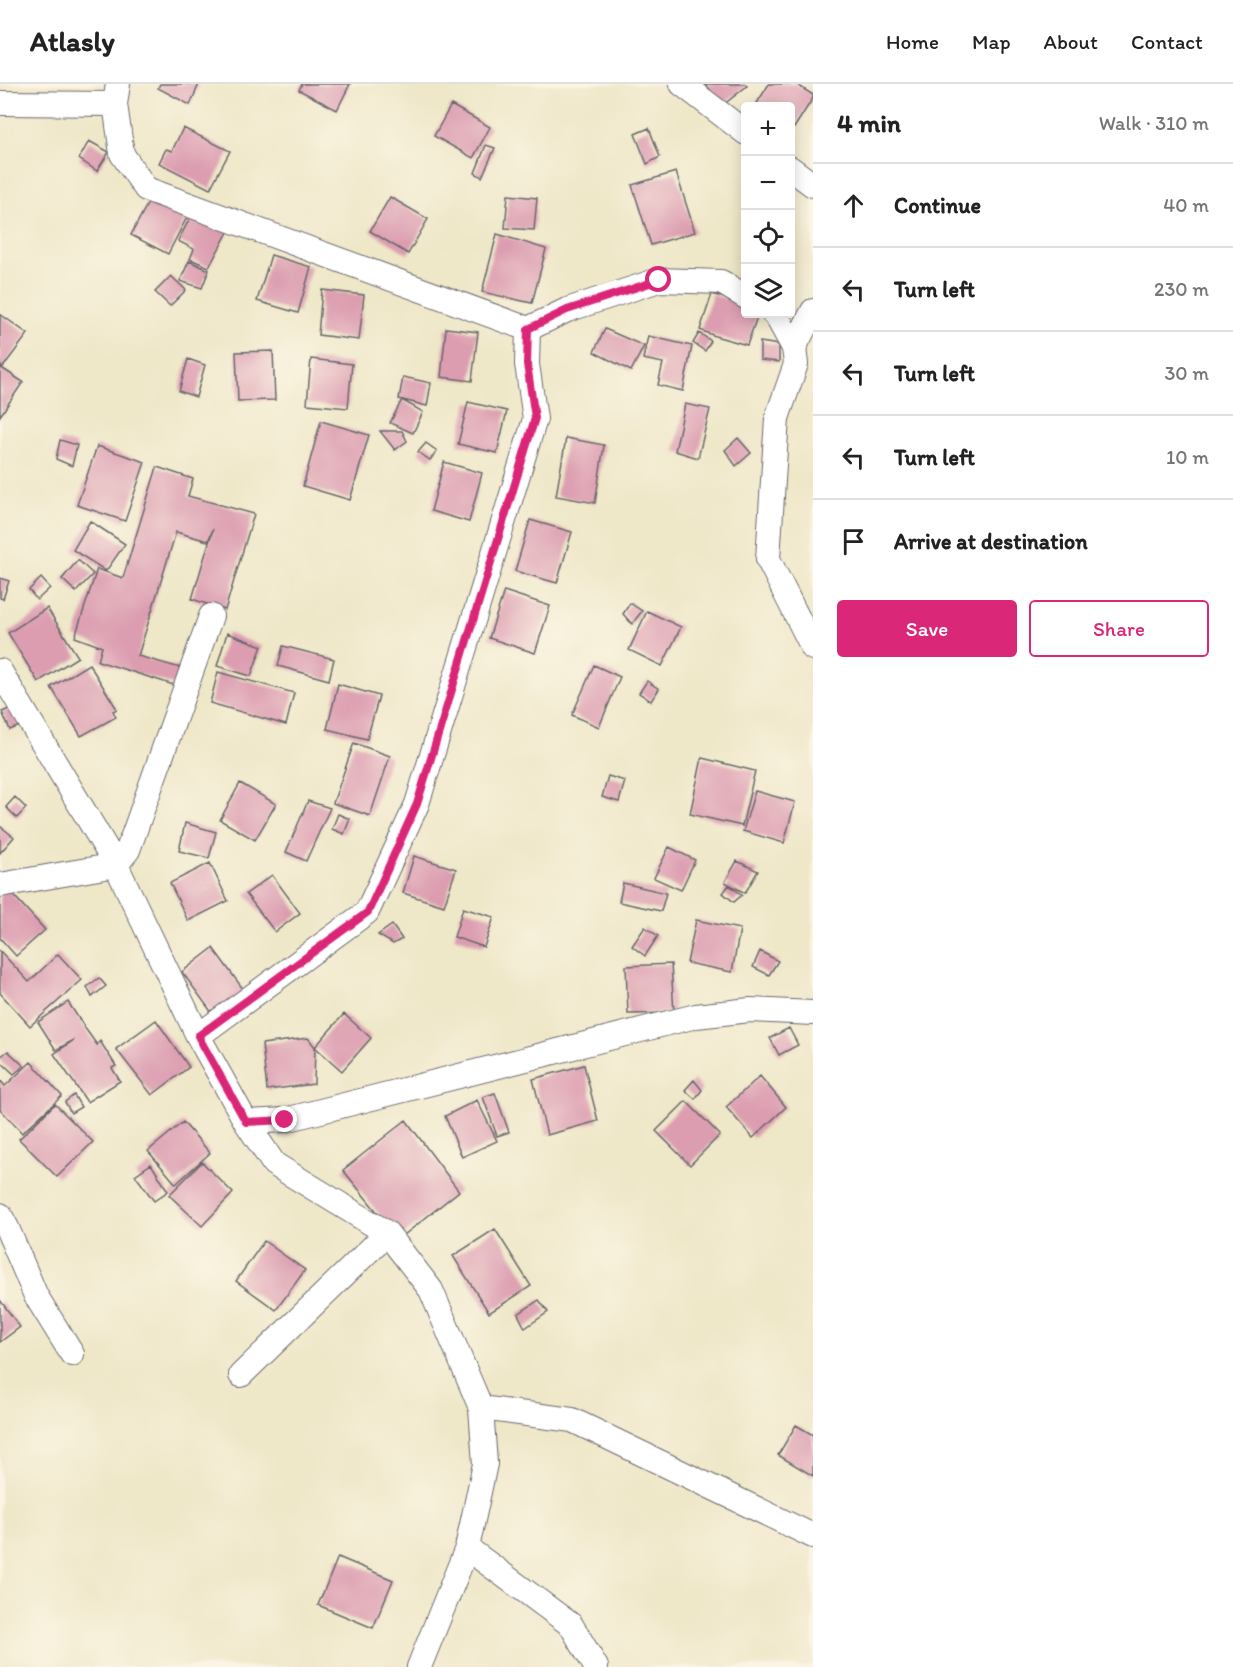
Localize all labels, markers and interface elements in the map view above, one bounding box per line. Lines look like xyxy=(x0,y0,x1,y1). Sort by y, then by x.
text: Atlasly xyxy=(30,24,115,58)
text: Home xyxy=(886,29,939,54)
text: Map xyxy=(972,29,1011,54)
text: About xyxy=(1044,29,1098,54)
text: Contact xyxy=(1131,29,1203,54)
map controls xyxy=(741,102,795,318)
button: + xyxy=(741,102,795,156)
text: 4 min xyxy=(837,107,901,139)
text: Walk · 310 m xyxy=(1099,111,1209,135)
button: − xyxy=(741,156,795,210)
icon: ahead xyxy=(837,189,870,222)
text: Continue xyxy=(894,192,981,219)
text: 40 m xyxy=(1163,193,1209,217)
button: locate xyxy=(741,210,795,264)
button: layers xyxy=(741,264,795,318)
route start xyxy=(645,266,671,292)
icon: left xyxy=(837,273,870,306)
text: Turn left xyxy=(894,276,975,303)
text: 230 m xyxy=(1154,277,1209,301)
icon: left xyxy=(837,357,870,390)
text: Turn left xyxy=(894,360,975,387)
text: 30 m xyxy=(1164,361,1209,385)
icon: left xyxy=(837,441,870,474)
text: Turn left xyxy=(894,444,975,471)
text: 10 m xyxy=(1166,445,1209,469)
icon: arrive xyxy=(837,525,870,558)
text: Arrive at destination xyxy=(894,528,1088,555)
button: Save xyxy=(837,600,1017,657)
button: Share xyxy=(1029,600,1209,657)
route end xyxy=(271,1106,297,1132)

